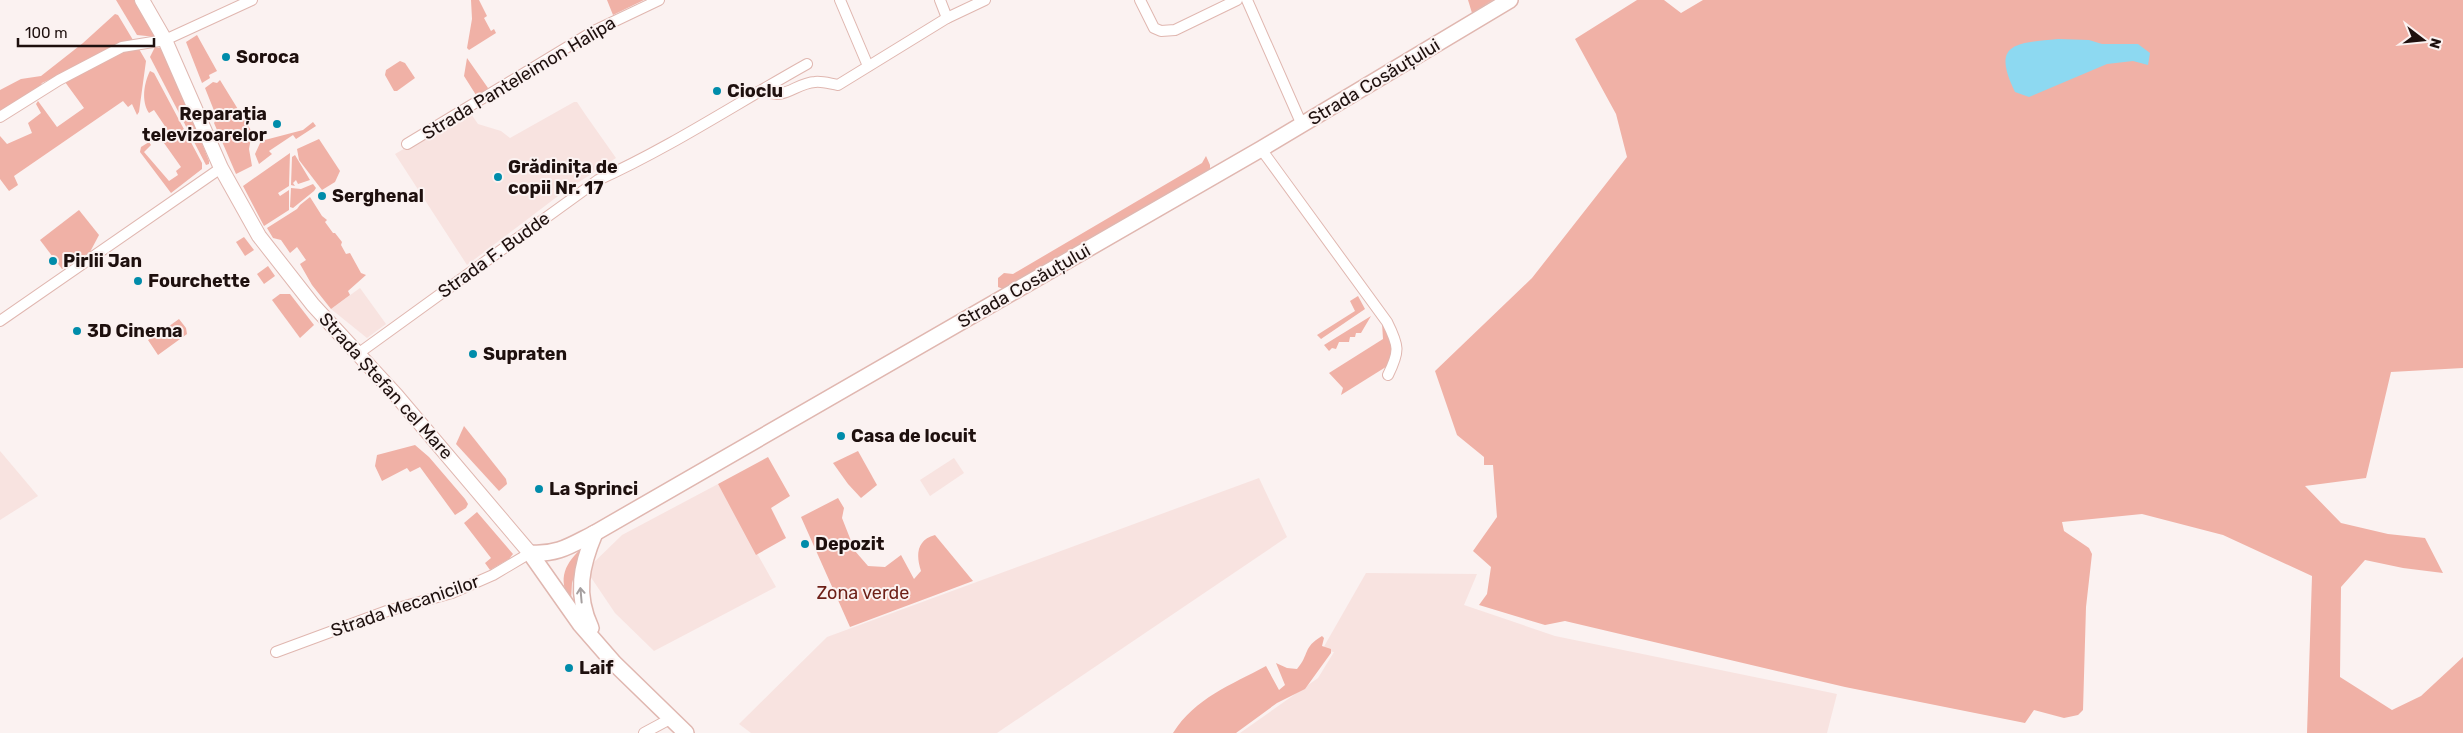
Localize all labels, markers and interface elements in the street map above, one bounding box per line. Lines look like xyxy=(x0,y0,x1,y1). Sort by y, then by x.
street label: Strada Panteleimon Halipa xyxy=(418,11,620,145)
scale bar xyxy=(18,15,154,47)
north arrow xyxy=(2398,15,2448,65)
text: 100 m xyxy=(25,24,67,42)
street label: Strada Cosăuțului xyxy=(1304,34,1444,130)
text: N xyxy=(2425,36,2445,51)
place label: Soroca xyxy=(236,46,299,68)
marker: Soroca xyxy=(220,51,232,63)
place label: Cioclu xyxy=(727,80,783,102)
marker: Cioclu xyxy=(711,85,723,97)
place label: Reparația televizoarelor xyxy=(142,103,267,146)
marker: Reparația televizoarelor xyxy=(271,118,283,130)
place label: Grădinița de copii Nr. 17 xyxy=(508,156,618,199)
marker: Grădinița de copii Nr. 17 xyxy=(492,171,504,183)
place label: Serghenal xyxy=(332,185,424,207)
marker: Serghenal xyxy=(316,190,328,202)
street label: Strada F. Budde xyxy=(434,207,554,303)
street label: Strada Cosăuțului xyxy=(954,239,1094,333)
place label: Pirlii Jan xyxy=(63,250,142,272)
marker: Pirlii Jan xyxy=(47,255,59,267)
place label: Fourchette xyxy=(148,270,250,292)
marker: Fourchette xyxy=(132,275,144,287)
street label: Strada Ștefan cel Mare xyxy=(314,308,458,464)
place label: 3D Cinema xyxy=(87,320,183,342)
marker: 3D Cinema xyxy=(71,325,83,337)
place label: Supraten xyxy=(483,343,567,365)
marker: Supraten xyxy=(467,348,479,360)
place label: Casa de locuit xyxy=(851,425,976,447)
marker: Casa de locuit xyxy=(835,430,847,442)
place label: La Sprinci xyxy=(549,478,638,500)
marker: La Sprinci xyxy=(533,483,545,495)
place label: Depozit xyxy=(815,533,884,555)
marker: Depozit xyxy=(799,538,811,550)
street label: Strada Mecanicilor xyxy=(328,570,482,642)
park label: Zona verde xyxy=(817,582,909,604)
one-way arrow xyxy=(576,588,586,604)
place label: Laif xyxy=(579,657,614,679)
marker: Laif xyxy=(563,662,575,674)

